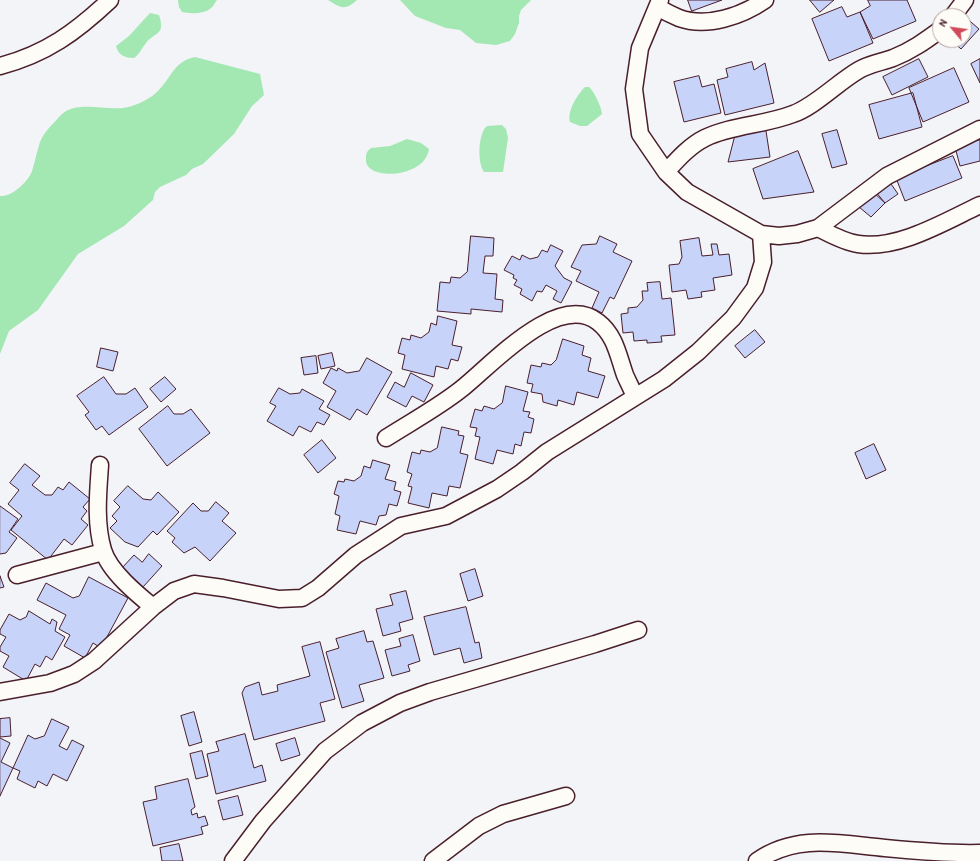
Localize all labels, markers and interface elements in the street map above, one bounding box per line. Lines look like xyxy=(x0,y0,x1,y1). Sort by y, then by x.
north arrow xyxy=(932,8,972,48)
text: N xyxy=(935,17,950,29)

